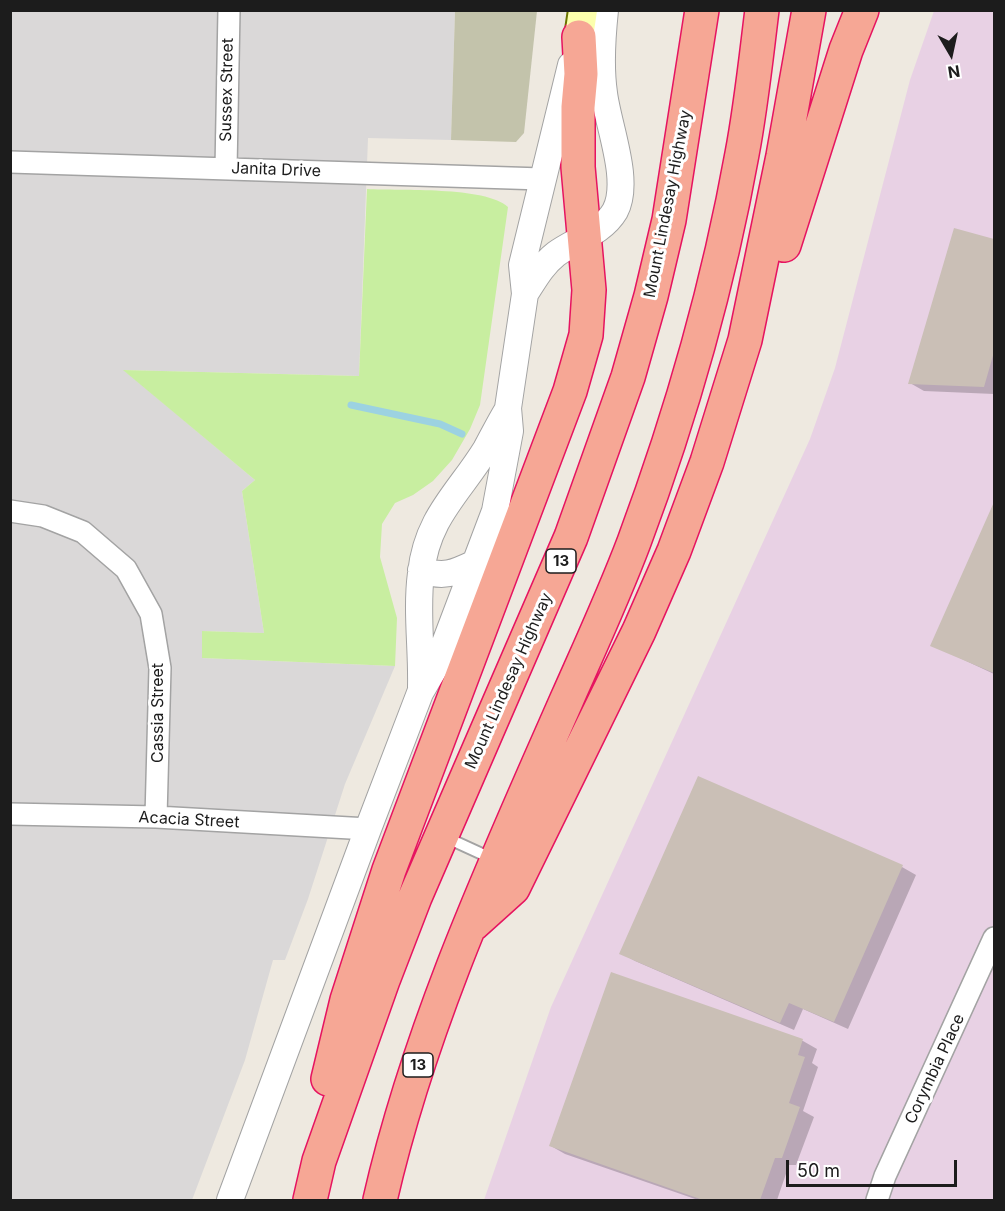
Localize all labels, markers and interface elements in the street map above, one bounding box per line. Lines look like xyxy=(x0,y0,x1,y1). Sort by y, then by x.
north arrow xyxy=(921,24,981,84)
street label: Sussex Street xyxy=(216,38,238,142)
text: N xyxy=(946,61,961,83)
street label: Mount Lindesay Highway xyxy=(640,109,696,299)
street label: Janita Drive xyxy=(231,159,321,181)
road number: 13 xyxy=(546,549,576,573)
street label: Mount Lindesay Highway xyxy=(461,590,557,772)
street label: Cassia Street xyxy=(148,663,168,763)
street label: Acacia Street xyxy=(138,808,240,832)
street label: Corymbia Place xyxy=(901,1011,969,1127)
road number: 13 xyxy=(403,1053,433,1077)
scale bar xyxy=(789,1148,960,1186)
text: 50 m xyxy=(797,1160,840,1181)

